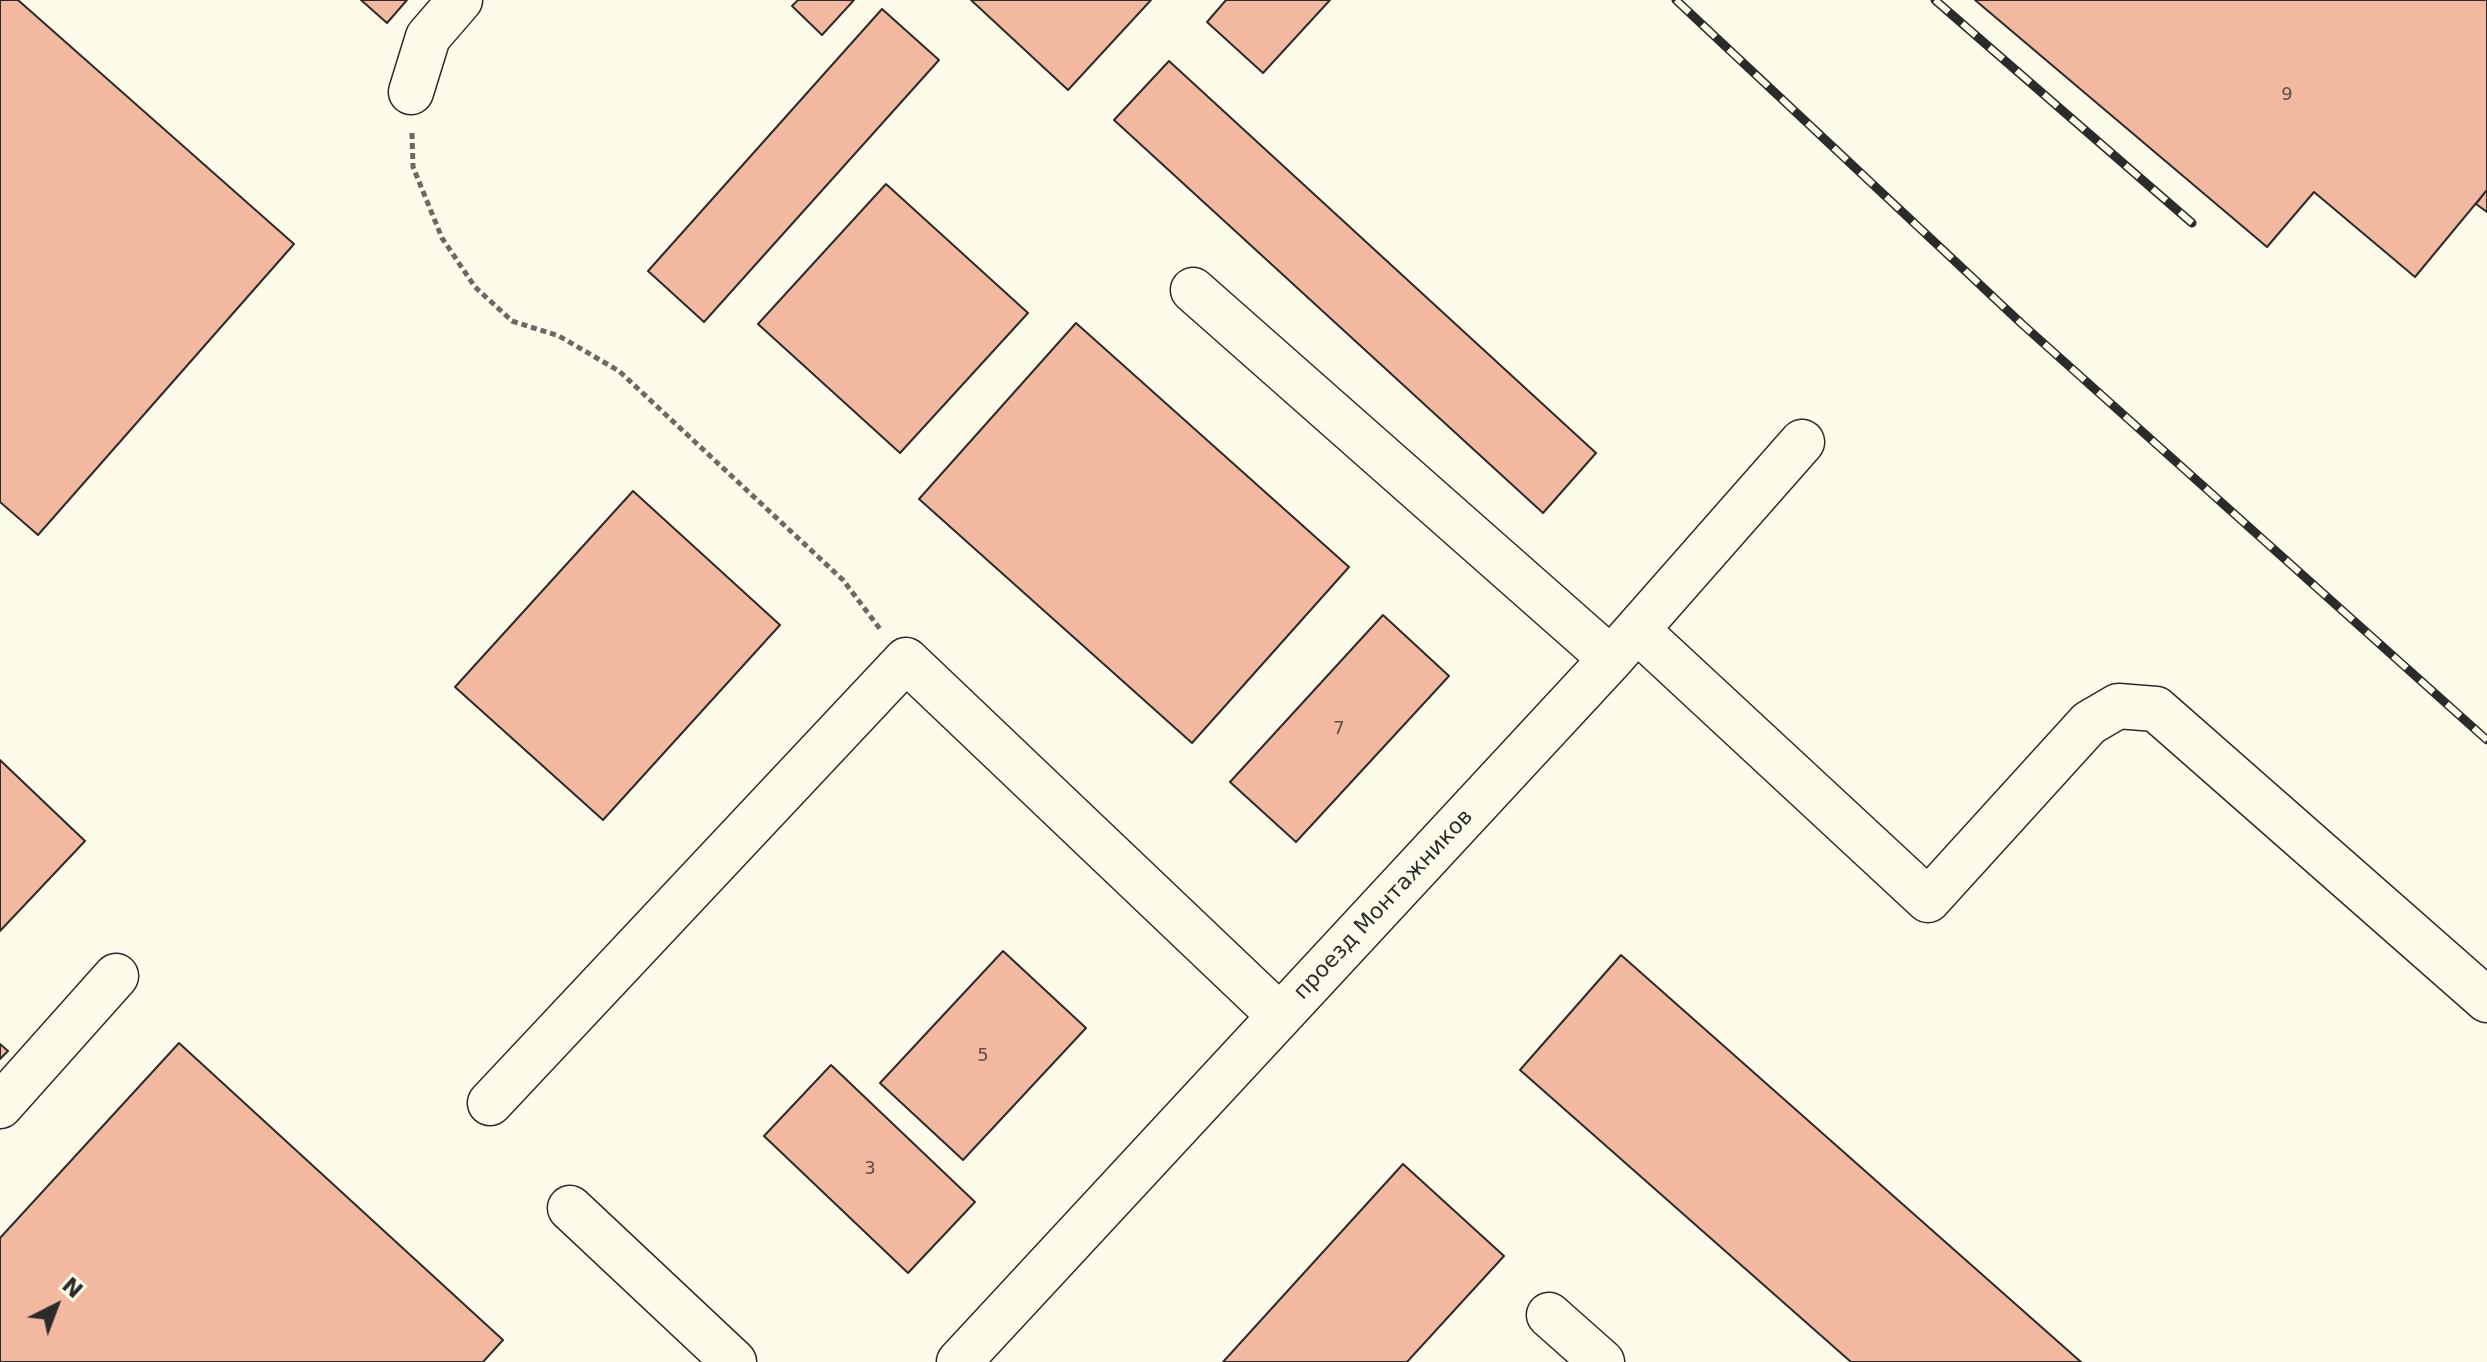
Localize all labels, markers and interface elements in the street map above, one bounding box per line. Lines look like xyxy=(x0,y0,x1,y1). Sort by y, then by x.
house number: 9 xyxy=(2281,84,2293,106)
house number: 7 xyxy=(1333,718,1345,740)
street label: проезд Монтажников xyxy=(1289,804,1479,1006)
house number: 5 xyxy=(977,1045,989,1067)
house number: 3 xyxy=(864,1158,876,1180)
north arrow xyxy=(16,1266,96,1346)
text: N xyxy=(57,1272,88,1303)

